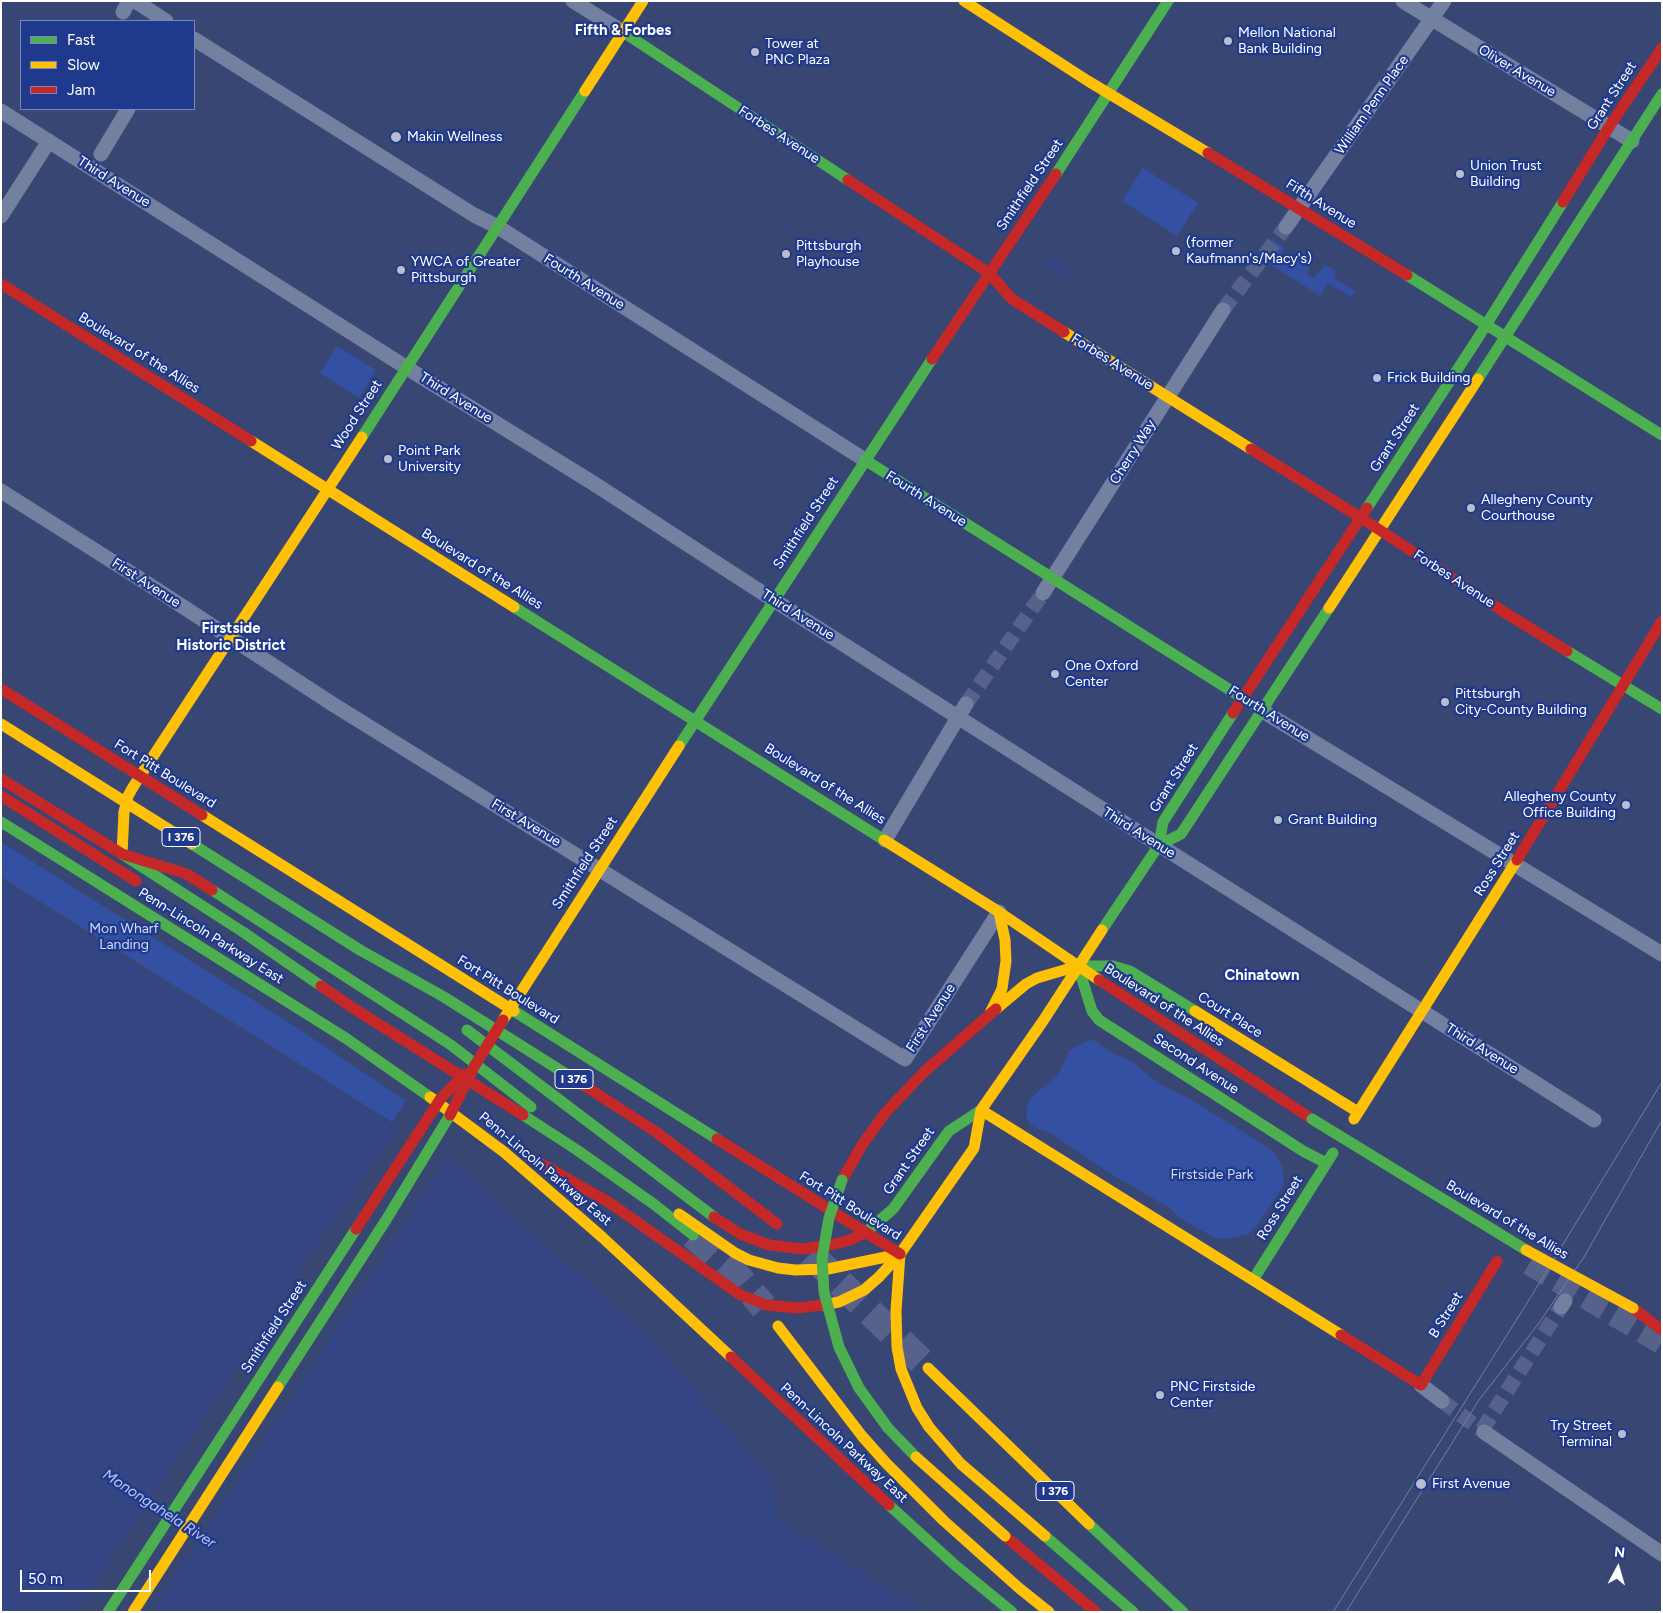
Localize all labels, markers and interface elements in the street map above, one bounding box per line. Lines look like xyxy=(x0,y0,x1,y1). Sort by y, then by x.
legend xyxy=(20,20,195,110)
district label: Fifth & Forbes xyxy=(575,22,671,40)
place label: Mellon National Bank Building xyxy=(1238,25,1336,58)
text: Fast xyxy=(67,31,95,49)
marker: Mellon National Bank Building xyxy=(1222,35,1234,47)
place label: Tower at PNC Plaza xyxy=(765,36,830,68)
street label: Oliver Avenue xyxy=(1475,41,1559,101)
marker: Tower at PNC Plaza xyxy=(749,46,761,58)
street label: William Penn Place xyxy=(1332,52,1412,158)
text: Slow xyxy=(67,56,100,74)
street label: Grant Street xyxy=(1584,59,1640,133)
text: Jam xyxy=(67,81,95,99)
street label: Forbes Avenue xyxy=(735,102,823,168)
place label: Makin Wellness xyxy=(407,129,502,145)
marker: Makin Wellness xyxy=(389,130,403,144)
street label: Smithfield Street xyxy=(993,136,1067,234)
street label: Third Avenue xyxy=(75,153,153,211)
place label: Union Trust Building xyxy=(1470,158,1542,190)
marker: Union Trust Building xyxy=(1454,168,1466,180)
street label: Fifth Avenue xyxy=(1283,176,1359,232)
place label: (former Kaufmann's/Macy's) xyxy=(1186,235,1312,268)
place label: Pittsburgh Playhouse xyxy=(796,238,861,270)
marker: (former Kaufmann's/Macy's) xyxy=(1170,245,1182,257)
marker: Pittsburgh Playhouse xyxy=(780,248,792,260)
street label: Fourth Avenue xyxy=(541,250,627,314)
place label: YWCA of Greater Pittsburgh xyxy=(411,254,520,286)
marker: YWCA of Greater Pittsburgh xyxy=(395,264,407,276)
street label: Boulevard of the Allies xyxy=(75,309,203,397)
street label: Forbes Avenue xyxy=(1068,330,1156,394)
street label: Third Avenue xyxy=(417,369,495,427)
place label: Frick Building xyxy=(1387,370,1470,386)
marker: Frick Building xyxy=(1371,372,1383,384)
street label: Wood Street xyxy=(328,377,386,453)
street label: Grant Street xyxy=(1367,401,1423,475)
street label: Cherry Way xyxy=(1107,417,1159,487)
place label: Point Park University xyxy=(398,443,461,476)
marker: Point Park University xyxy=(382,453,394,465)
street label: Fourth Avenue xyxy=(883,467,969,531)
street label: Smithfield Street xyxy=(770,474,842,572)
place label: Allegheny County Courthouse xyxy=(1481,492,1593,524)
marker: Allegheny County Courthouse xyxy=(1465,502,1477,514)
street label: Boulevard of the Allies xyxy=(418,525,546,613)
street label: Forbes Avenue xyxy=(1410,546,1498,612)
street label: First Avenue xyxy=(109,555,183,611)
street label: Third Avenue xyxy=(759,586,837,644)
district label: Firstside Historic District xyxy=(176,620,286,655)
place label: One Oxford Center xyxy=(1065,658,1138,690)
marker: One Oxford Center xyxy=(1049,668,1061,680)
street label: Fourth Avenue xyxy=(1226,682,1312,746)
place label: Pittsburgh City-County Building xyxy=(1455,686,1587,719)
marker: Pittsburgh City-County Building xyxy=(1439,696,1451,708)
street label: Fort Pitt Boulevard xyxy=(111,736,219,812)
street label: Boulevard of the Allies xyxy=(761,740,889,828)
street label: Grant Street xyxy=(1146,740,1202,816)
place label: Allegheny County Office Building xyxy=(1504,789,1616,822)
street label: First Avenue xyxy=(488,796,564,850)
marker: Allegheny County Office Building xyxy=(1620,799,1632,811)
street label: Third Avenue xyxy=(1100,804,1178,862)
place label: Grant Building xyxy=(1288,812,1377,828)
street label: Smithfield Street xyxy=(549,814,621,912)
marker: Grant Building xyxy=(1272,814,1284,826)
road number: I 376 xyxy=(162,828,200,846)
street label: Ross Street xyxy=(1471,829,1523,899)
street label: Penn-Lincoln Parkway East xyxy=(135,884,287,988)
park label: Mon Wharf Landing xyxy=(89,921,159,954)
street label: Fort Pitt Boulevard xyxy=(454,952,562,1028)
street label: Boulevard of the Allies xyxy=(1101,960,1227,1050)
district label: Chinatown xyxy=(1224,967,1300,985)
street label: First Avenue xyxy=(903,981,959,1055)
street label: Court Place xyxy=(1195,989,1265,1041)
street label: Third Avenue xyxy=(1443,1020,1521,1078)
street label: Second Avenue xyxy=(1150,1030,1242,1098)
road number: I 376 xyxy=(555,1070,593,1088)
street label: Penn-Lincoln Parkway East xyxy=(475,1109,615,1229)
street label: Grant Street xyxy=(880,1124,938,1198)
park label: Firstside Park xyxy=(1170,1167,1254,1183)
street label: Fort Pitt Boulevard xyxy=(796,1168,904,1244)
street label: Ross Street xyxy=(1254,1173,1306,1243)
street label: Boulevard of the Allies xyxy=(1443,1177,1571,1263)
street label: Smithfield Street xyxy=(238,1278,310,1376)
street label: B Street xyxy=(1425,1289,1467,1341)
place label: PNC Firstside Center xyxy=(1170,1379,1256,1411)
street label: Penn-Lincoln Parkway East xyxy=(777,1380,911,1506)
marker: PNC Firstside Center xyxy=(1154,1389,1166,1401)
place label: Try Street Terminal xyxy=(1550,1418,1612,1450)
marker: Try Street Terminal xyxy=(1616,1428,1628,1440)
water label: Monongahela River xyxy=(99,1466,219,1552)
place label: First Avenue xyxy=(1432,1476,1510,1492)
marker: First Avenue xyxy=(1414,1477,1428,1491)
road number: I 376 xyxy=(1036,1482,1074,1500)
north arrow xyxy=(1593,1543,1643,1593)
text: N xyxy=(1613,1544,1626,1562)
scale bar xyxy=(22,1560,154,1592)
text: 50 m xyxy=(28,1570,63,1588)

